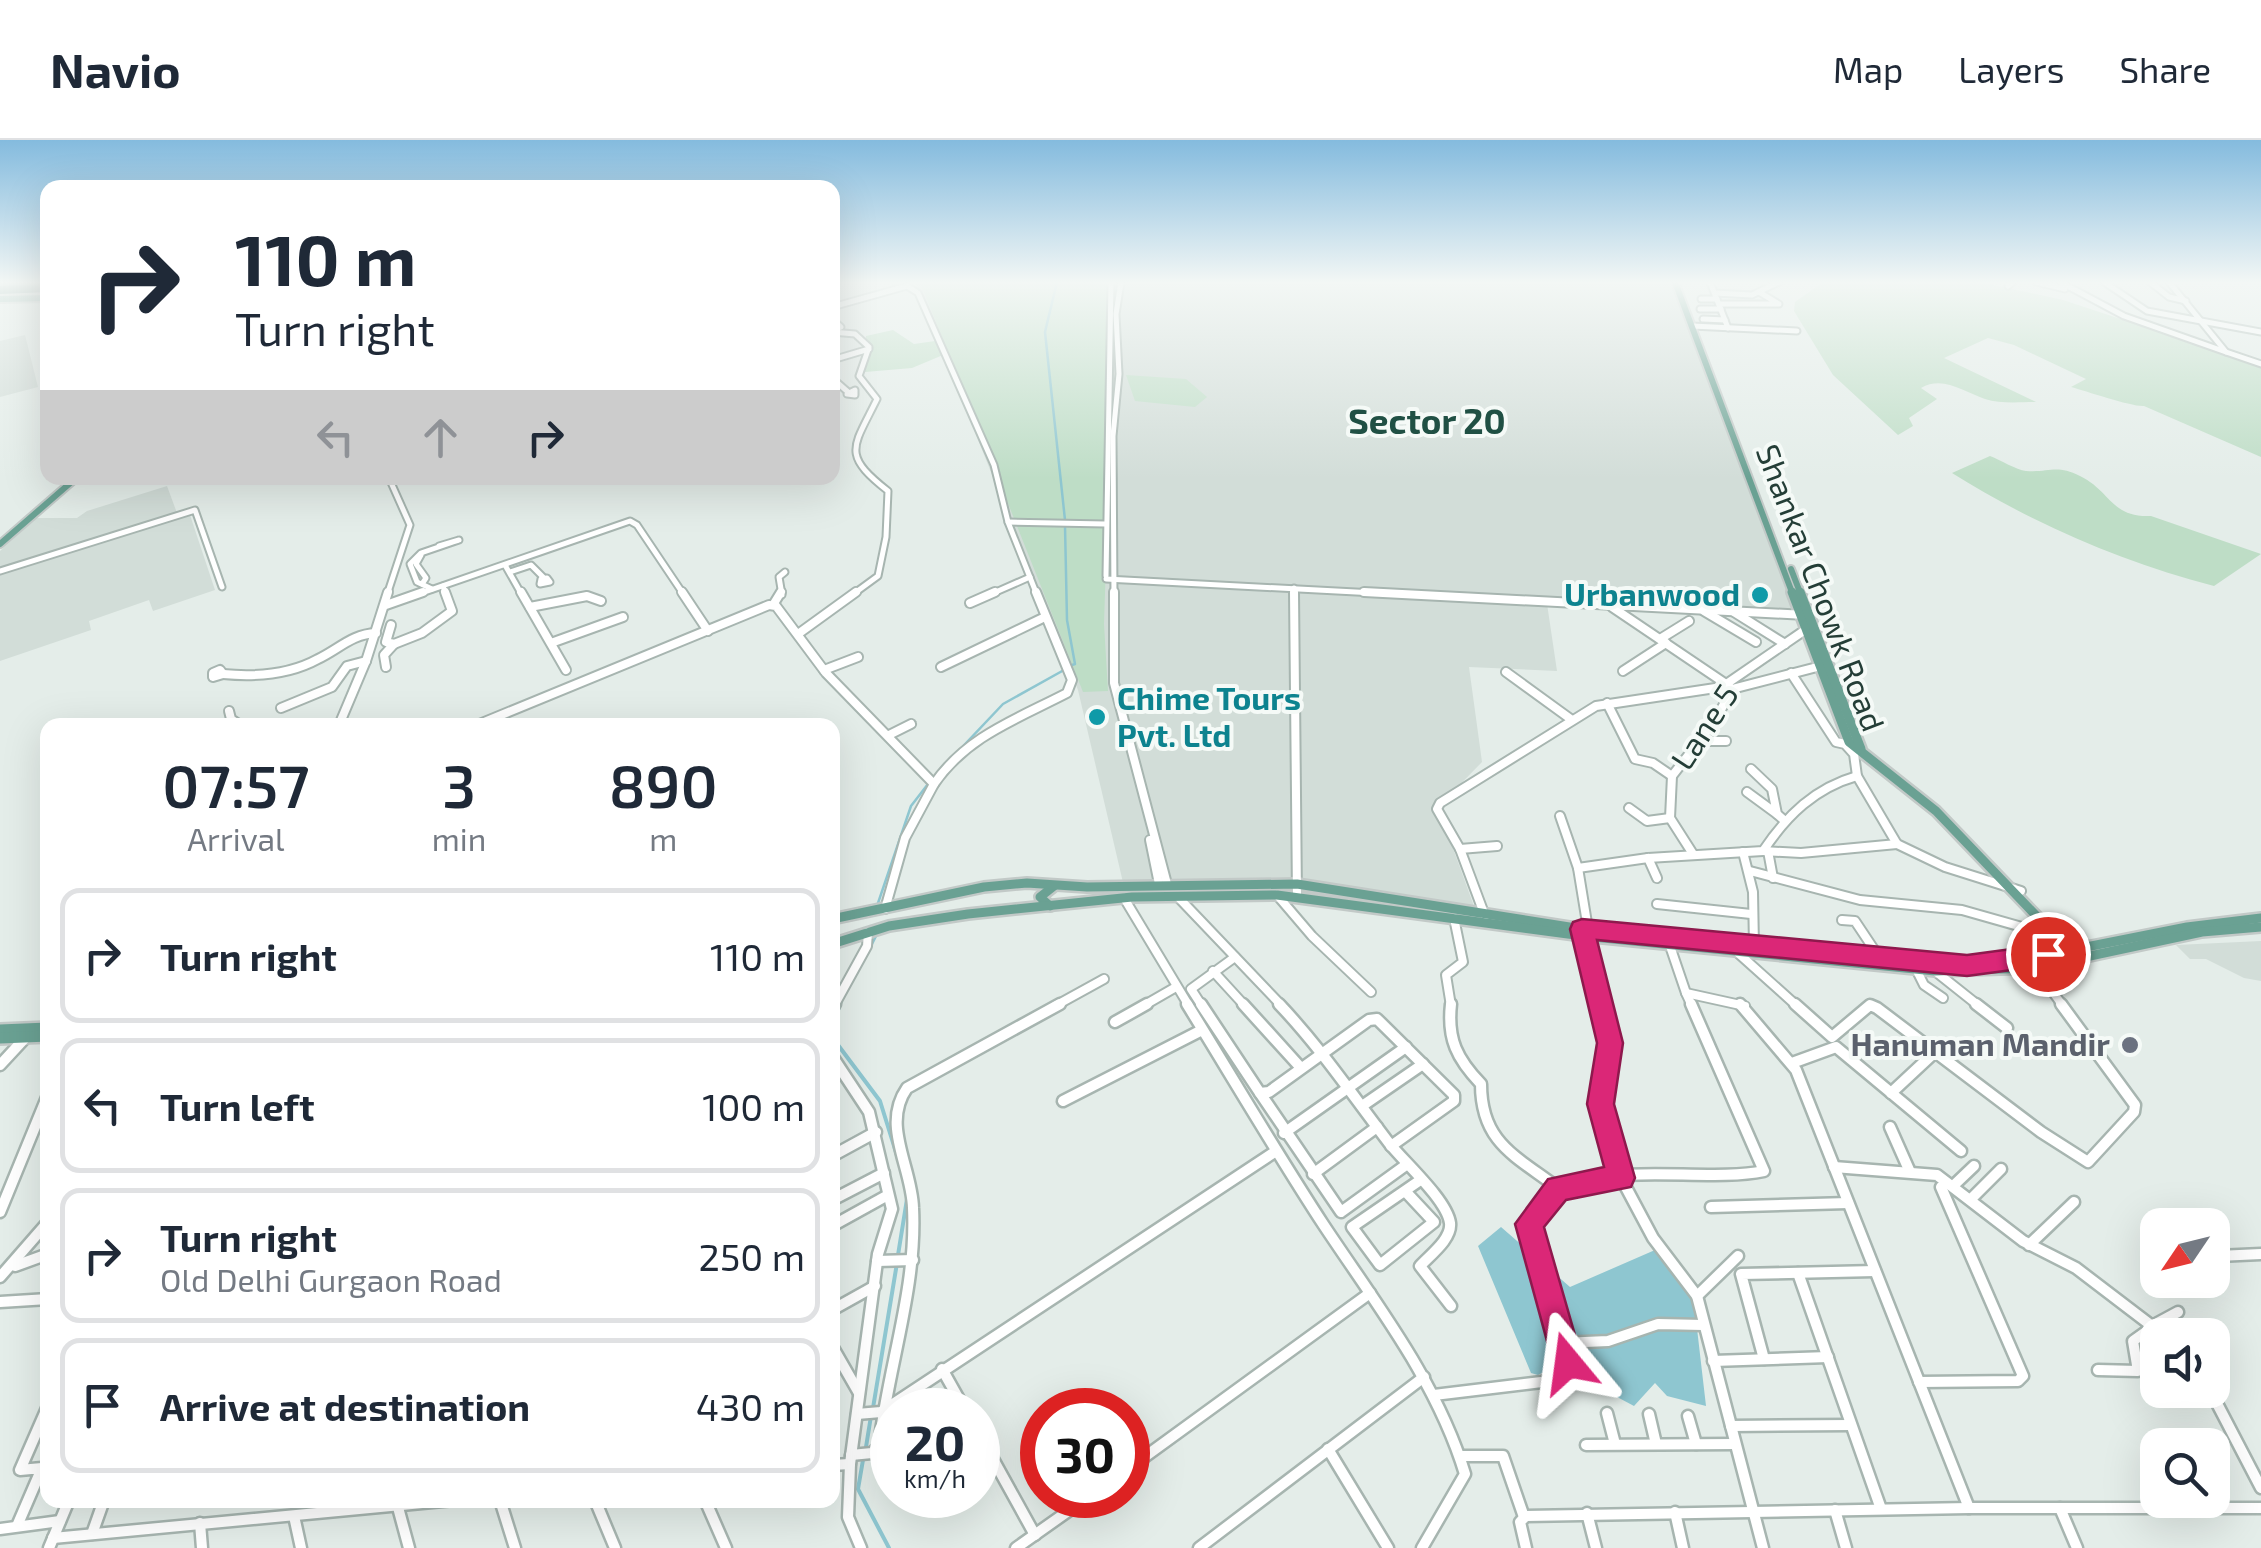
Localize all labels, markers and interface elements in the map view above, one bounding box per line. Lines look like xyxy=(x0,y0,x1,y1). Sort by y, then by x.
text: Navio xyxy=(50,40,181,98)
text: Map xyxy=(1833,48,1903,90)
text: Layers xyxy=(1958,48,2064,90)
text: Share xyxy=(2119,48,2211,90)
text: 110 m xyxy=(235,216,416,300)
icon: right xyxy=(70,220,200,350)
text: Turn right xyxy=(235,301,435,355)
district label: Sector 20 xyxy=(1348,399,1506,441)
icon: left xyxy=(308,410,363,465)
icon: ahead xyxy=(413,410,468,465)
icon: right xyxy=(518,410,573,465)
street label: Shankar Chowk Road xyxy=(1750,439,1894,736)
place label: Urbanwood xyxy=(1564,574,1740,612)
marker: Urbanwood xyxy=(1749,584,1771,606)
street label: Lane 5 xyxy=(1662,676,1745,776)
place label: Chime Tours Pvt. Ltd xyxy=(1117,678,1301,753)
marker: Chime Tours Pvt. Ltd xyxy=(1086,706,1108,728)
text: 07:57 xyxy=(162,748,310,820)
text: 3 xyxy=(442,748,476,820)
text: 890 xyxy=(609,748,718,820)
text: Arrival xyxy=(187,819,285,857)
text: min xyxy=(432,819,486,857)
text: m xyxy=(649,819,677,857)
pin xyxy=(2006,912,2091,997)
icon: arrive xyxy=(2021,927,2076,982)
icon: right xyxy=(75,928,130,983)
text: Turn right xyxy=(160,933,337,979)
text: 110 m xyxy=(710,933,805,979)
place label: Hanuman Mandir xyxy=(1851,1024,2110,1062)
marker: Hanuman Mandir xyxy=(2119,1034,2141,1056)
icon: left xyxy=(75,1078,130,1133)
text: Turn left xyxy=(160,1083,315,1129)
text: 100 m xyxy=(702,1083,805,1129)
north arrow xyxy=(2140,1208,2230,1298)
map controls xyxy=(2140,1208,2230,1518)
text: Turn right xyxy=(160,1214,337,1260)
icon: right xyxy=(75,1228,130,1283)
text: 250 m xyxy=(699,1233,805,1279)
text: Old Delhi Gurgaon Road xyxy=(160,1260,502,1298)
position arrow xyxy=(1516,1311,1620,1415)
button: sound xyxy=(2140,1318,2230,1408)
icon: arrive xyxy=(75,1378,130,1433)
text: Arrive at destination xyxy=(160,1383,530,1429)
text: 430 m xyxy=(696,1383,805,1429)
speed limit sign: 30 xyxy=(1020,1388,1150,1518)
text: 20 xyxy=(905,1411,965,1471)
button: search xyxy=(2140,1428,2230,1518)
text: km/h xyxy=(904,1463,966,1493)

